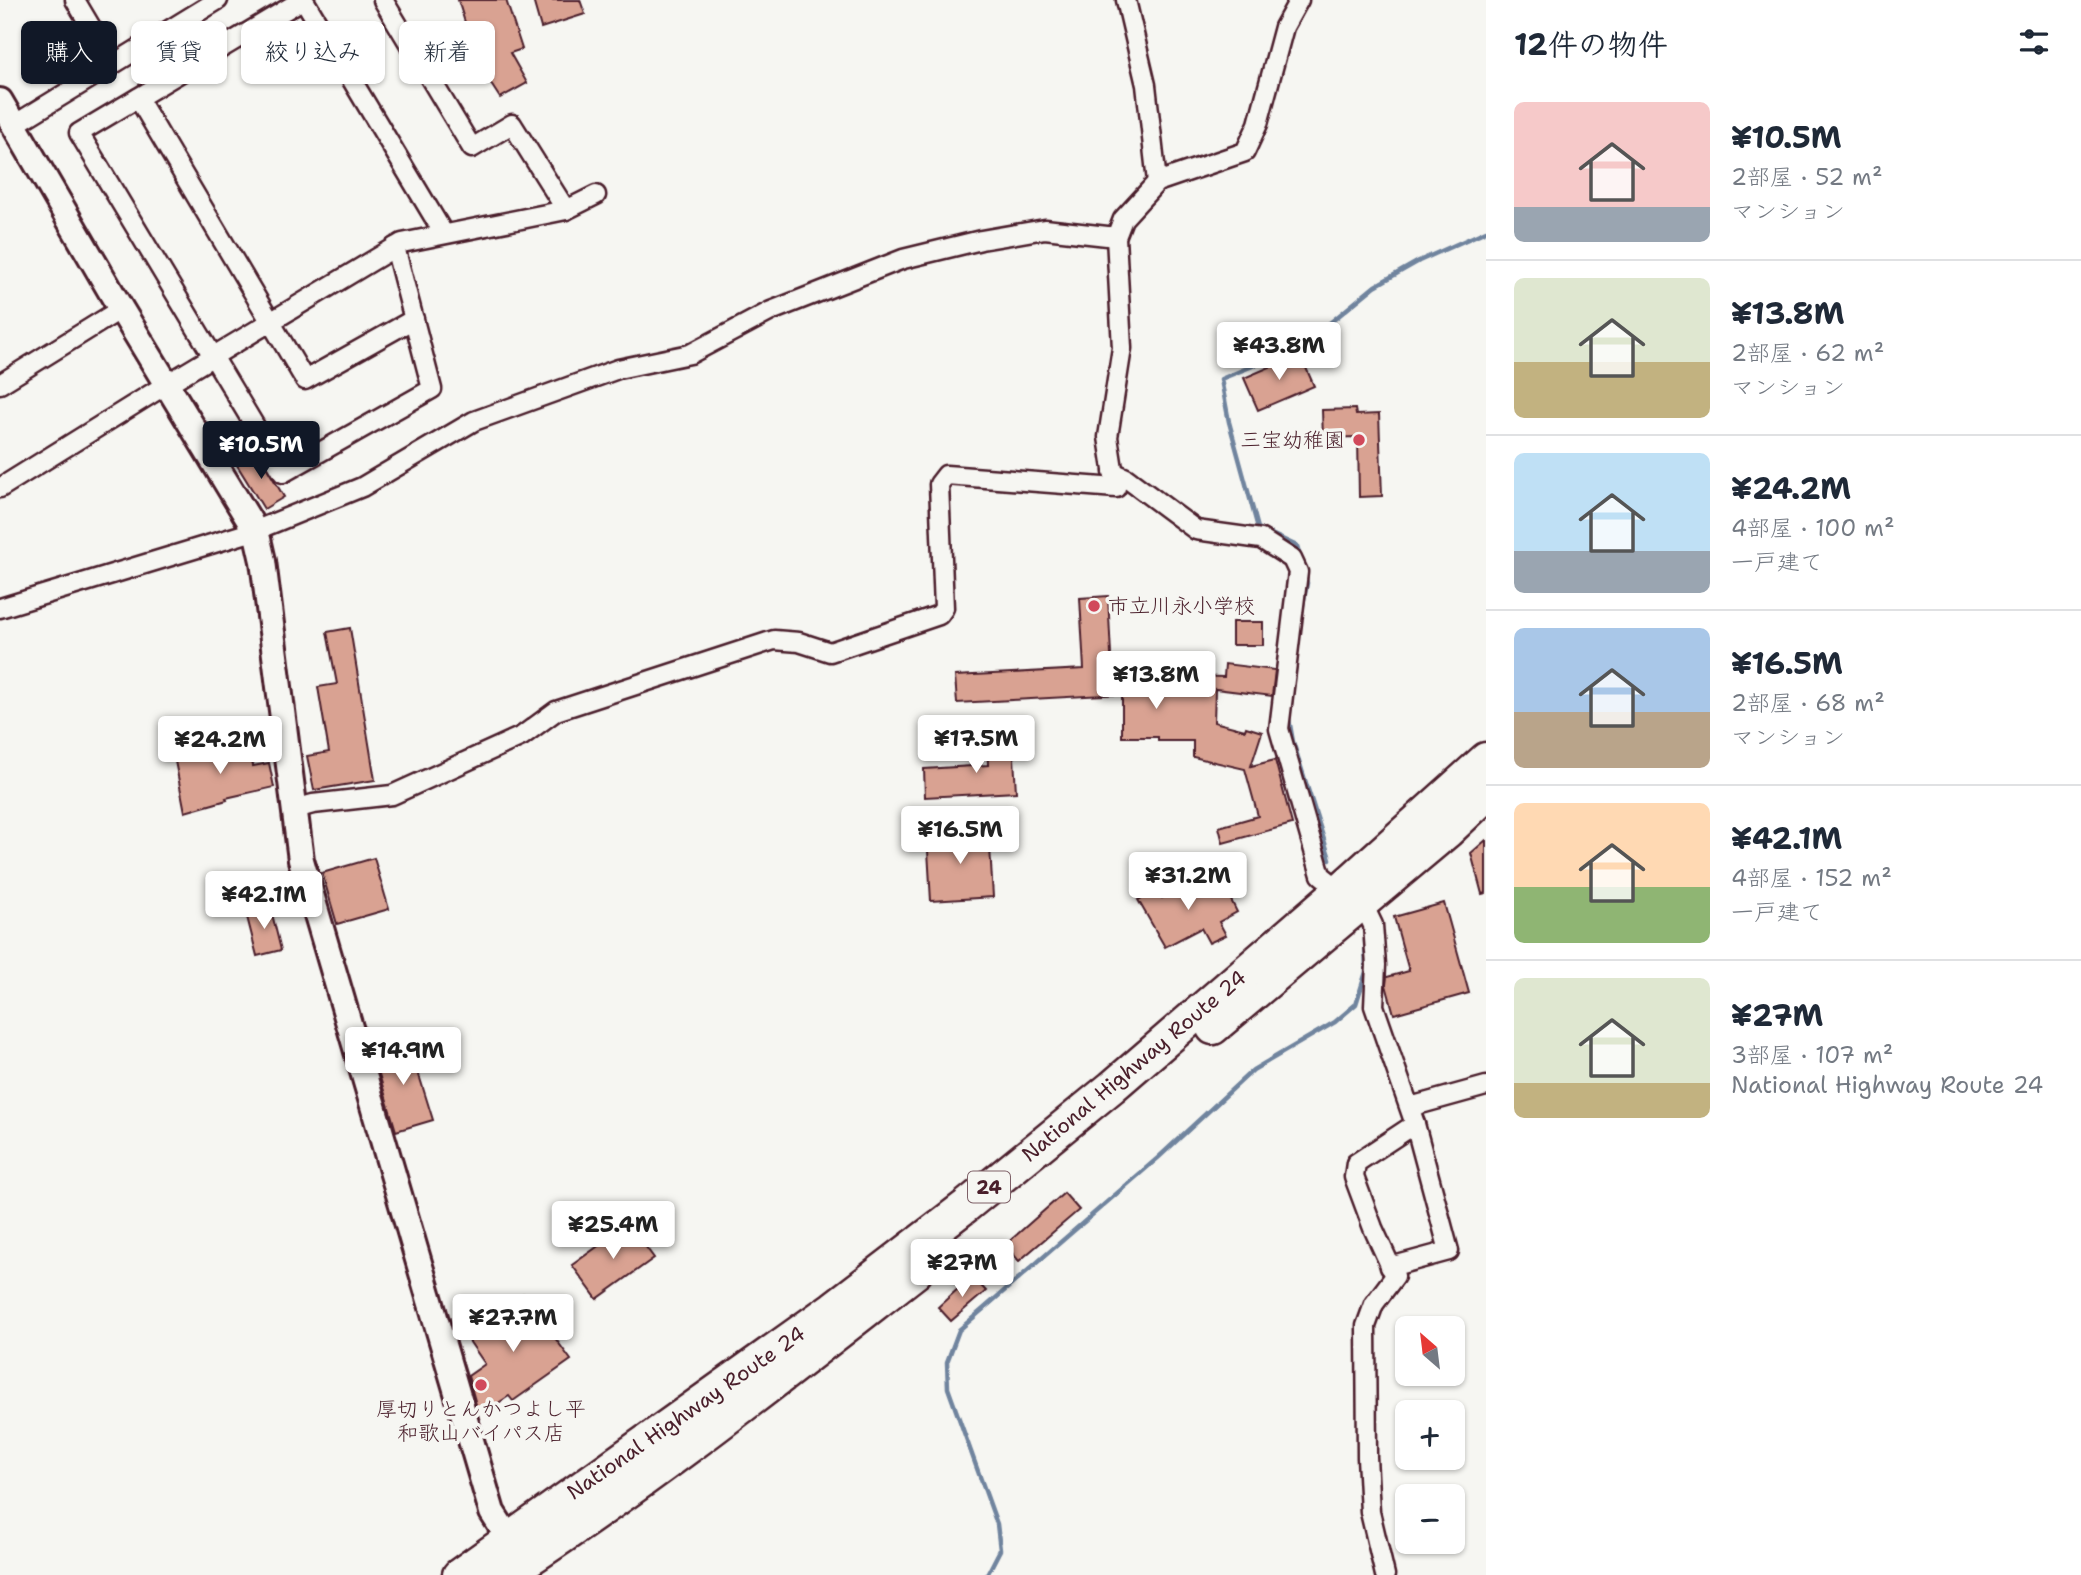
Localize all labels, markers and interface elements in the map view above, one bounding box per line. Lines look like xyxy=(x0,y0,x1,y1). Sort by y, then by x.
chip: 購入 xyxy=(21,21,117,84)
chip: 賃貸 xyxy=(131,21,227,84)
chip: 絞り込み xyxy=(241,21,385,84)
chip: 新着 xyxy=(399,21,495,84)
icon: filters xyxy=(2015,23,2053,61)
text: 12件の物件 xyxy=(1514,24,1668,65)
text: ¥10.5M xyxy=(1731,117,1841,158)
icon: home xyxy=(1570,130,1654,214)
text: 2部屋 · 52 m² xyxy=(1731,162,1883,192)
text: マンション xyxy=(1731,196,1845,226)
text: ¥13.8M xyxy=(1731,293,1844,334)
icon: home xyxy=(1570,306,1654,390)
pin: ¥43.8M xyxy=(1222,322,1336,382)
text: ¥43.8M xyxy=(1233,330,1325,360)
text: 2部屋 · 62 m² xyxy=(1731,338,1884,368)
text: マンション xyxy=(1731,372,1845,402)
pin: ¥10.5M xyxy=(204,421,318,481)
place label: 三宝幼稚園 xyxy=(1240,426,1345,454)
text: ¥10.5M xyxy=(219,429,303,459)
marker: 三宝幼稚園 xyxy=(1351,432,1367,448)
text: ¥24.2M xyxy=(1731,468,1851,509)
icon: home xyxy=(1570,481,1654,565)
text: 4部屋 · 100 m² xyxy=(1731,513,1895,543)
text: 一戸建て xyxy=(1731,547,1823,577)
place label: 市立川永小学校 xyxy=(1108,592,1255,620)
marker: 市立川永小学校 xyxy=(1086,598,1102,614)
text: ¥16.5M xyxy=(1731,643,1843,684)
pin: ¥13.8M xyxy=(1099,652,1213,711)
icon: home xyxy=(1570,656,1654,740)
text: ¥13.8M xyxy=(1113,659,1199,689)
text: 2部屋 · 68 m² xyxy=(1731,688,1885,718)
pin: ¥24.2M xyxy=(163,716,277,776)
pin: ¥17.5M xyxy=(919,716,1033,775)
text: マンション xyxy=(1731,722,1845,752)
text: ¥17.5M xyxy=(934,723,1018,753)
text: ¥24.2M xyxy=(174,724,266,754)
pin: ¥16.5M xyxy=(903,806,1017,866)
text: ¥16.5M xyxy=(917,814,1003,844)
text: ¥42.1M xyxy=(1731,818,1842,859)
icon: home xyxy=(1570,831,1654,915)
pin: ¥31.2M xyxy=(1131,852,1245,912)
text: ¥31.2M xyxy=(1145,860,1231,890)
text: 4部屋 · 152 m² xyxy=(1731,863,1892,893)
pin: ¥42.1M xyxy=(207,872,321,931)
text: ¥42.1M xyxy=(221,879,307,909)
text: 一戸建て xyxy=(1731,897,1823,927)
street label: National Highway Route 24 xyxy=(1016,964,1252,1168)
text: ¥27M xyxy=(1731,995,1823,1036)
icon: home xyxy=(1570,1006,1654,1090)
pin: ¥14.9M xyxy=(346,1028,460,1087)
text: ¥14.9M xyxy=(361,1035,445,1065)
text: 3部屋 · 107 m² xyxy=(1731,1040,1893,1070)
text: National Highway Route 24 xyxy=(1731,1070,2043,1100)
road number: 24 xyxy=(968,1172,1010,1203)
pin: ¥25.4M xyxy=(556,1202,670,1261)
text: ¥25.4M xyxy=(568,1209,658,1239)
pin: ¥27M xyxy=(921,1240,1003,1299)
text: ¥27M xyxy=(927,1247,997,1277)
pin: ¥27.7M xyxy=(456,1294,570,1354)
text: ¥27.7M xyxy=(469,1302,557,1332)
north arrow xyxy=(1395,1316,1465,1386)
map controls xyxy=(1395,1316,1465,1554)
street label: National Highway Route 24 xyxy=(561,1320,811,1506)
marker: 厚切りとんかつよし平 和歌山バイパス店 xyxy=(473,1377,489,1393)
place label: 厚切りとんかつよし平 和歌山バイパス店 xyxy=(376,1395,586,1447)
button: + xyxy=(1395,1400,1465,1470)
button: − xyxy=(1395,1484,1465,1554)

